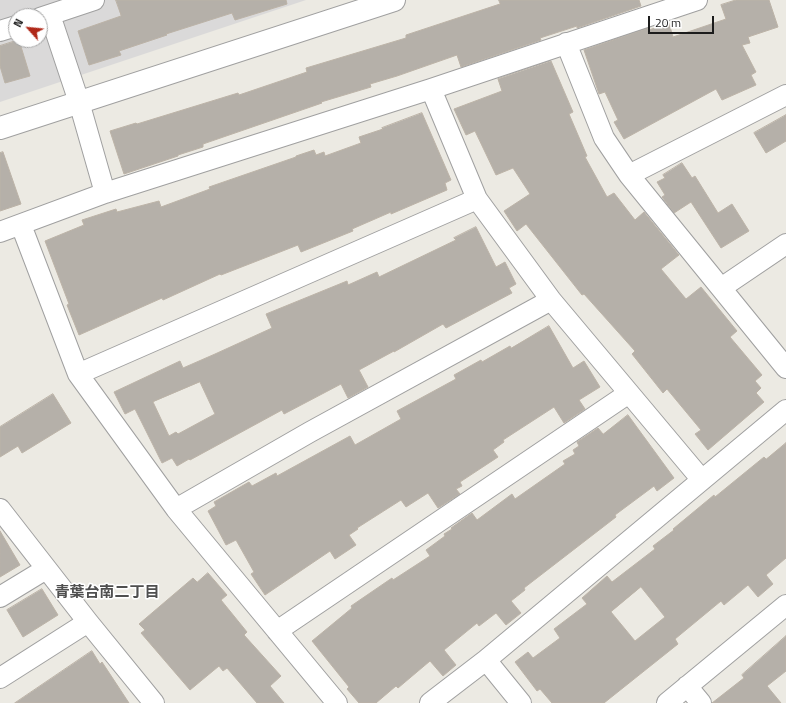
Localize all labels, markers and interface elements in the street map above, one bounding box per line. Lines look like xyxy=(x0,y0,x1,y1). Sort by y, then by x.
north arrow xyxy=(8,8,48,48)
scale bar xyxy=(650,8,716,34)
text: 20 m xyxy=(655,13,681,32)
text: N xyxy=(9,16,27,30)
district label: 青葉台南二丁目 xyxy=(55,584,159,602)

